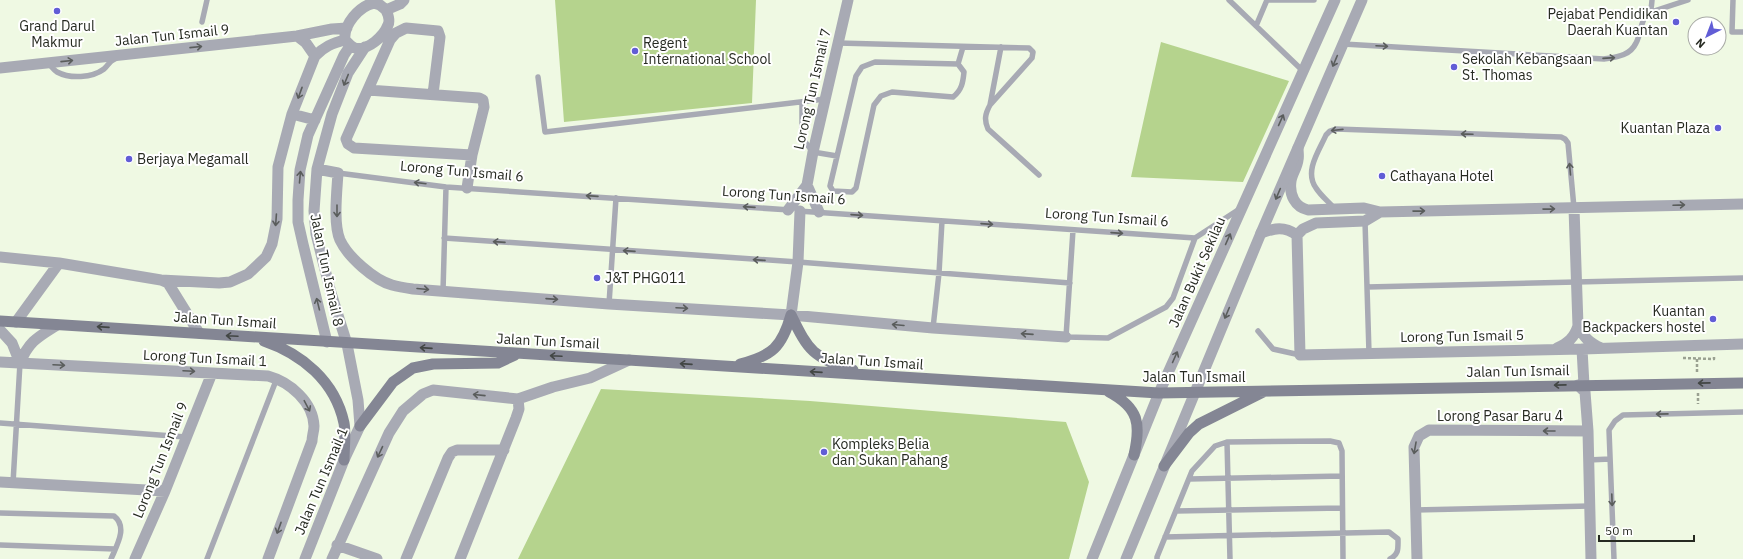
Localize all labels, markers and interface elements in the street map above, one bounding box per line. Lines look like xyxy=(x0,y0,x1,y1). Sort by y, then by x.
place label: Pejabat Pendidikan Daerah Kuantan xyxy=(1548,5,1668,39)
marker: Grand Darul Makmur xyxy=(52,6,62,16)
north arrow xyxy=(1687,16,1727,56)
place label: Grand Darul Makmur xyxy=(19,17,95,51)
marker: Pejabat Pendidikan Daerah Kuantan xyxy=(1671,17,1681,27)
street label: Jalan Tun Ismail 9 xyxy=(114,20,230,50)
street label: Lorong Tun Ismail 7 xyxy=(789,27,835,151)
place label: Regent International School xyxy=(643,34,771,68)
text: N xyxy=(1693,36,1708,51)
one-way arrow xyxy=(1375,42,1388,49)
one-way arrow xyxy=(189,43,202,51)
marker: Regent International School xyxy=(630,46,640,56)
place label: Sekolah Kebangsaan St. Thomas xyxy=(1462,50,1592,84)
one-way arrow xyxy=(1602,54,1615,61)
one-way arrow xyxy=(1331,55,1338,67)
one-way arrow xyxy=(60,57,73,65)
marker: Sekolah Kebangsaan St. Thomas xyxy=(1449,62,1459,72)
one-way arrow xyxy=(341,74,349,86)
one-way arrow xyxy=(296,87,304,99)
one-way arrow xyxy=(1278,114,1285,126)
place label: Kuantan Plaza xyxy=(1620,119,1711,137)
marker: Kuantan Plaza xyxy=(1713,123,1723,133)
one-way arrow xyxy=(1331,127,1344,134)
one-way arrow xyxy=(1461,130,1474,137)
place label: Berjaya Megamall xyxy=(137,150,249,168)
marker: Berjaya Megamall xyxy=(124,154,134,164)
street label: Lorong Tun Ismail 6 xyxy=(399,157,525,185)
one-way arrow xyxy=(1567,163,1574,176)
place label: Cathayana Hotel xyxy=(1390,167,1494,185)
one-way arrow xyxy=(296,171,304,184)
marker: Cathayana Hotel xyxy=(1377,171,1387,181)
one-way arrow xyxy=(414,179,427,187)
street label: Lorong Tun Ismail 6 xyxy=(722,182,846,208)
one-way arrow xyxy=(1274,187,1281,199)
one-way arrow xyxy=(586,193,599,200)
one-way arrow xyxy=(1672,201,1685,209)
one-way arrow xyxy=(743,204,756,211)
street label: Lorong Tun Ismail 6 xyxy=(1045,204,1169,230)
one-way arrow xyxy=(333,205,341,218)
one-way arrow xyxy=(1542,205,1555,212)
one-way arrow xyxy=(1412,208,1425,215)
one-way arrow xyxy=(850,211,863,218)
street label: Jalan Tun Ismail 8 xyxy=(306,212,348,328)
one-way arrow xyxy=(273,213,280,226)
street label: Jalan Bukit Sekilau xyxy=(1165,214,1229,330)
one-way arrow xyxy=(980,220,993,228)
one-way arrow xyxy=(1110,230,1123,237)
one-way arrow xyxy=(1225,233,1232,245)
one-way arrow xyxy=(493,239,506,246)
one-way arrow xyxy=(623,247,636,254)
one-way arrow xyxy=(753,256,766,263)
place label: J&T PHG011 xyxy=(605,269,686,287)
marker: J&T PHG011 xyxy=(592,273,602,283)
one-way arrow xyxy=(416,286,429,293)
one-way arrow xyxy=(545,296,558,303)
one-way arrow xyxy=(313,298,321,311)
place label: Kuantan Backpackers hostel xyxy=(1582,302,1705,336)
one-way arrow xyxy=(675,305,688,312)
street label: Jalan Tun Ismail xyxy=(173,307,277,333)
one-way arrow xyxy=(1223,307,1231,319)
marker: Kuantan Backpackers hostel xyxy=(1708,314,1718,324)
one-way arrow xyxy=(892,321,905,329)
one-way arrow xyxy=(97,324,110,331)
street label: Lorong Tun Ismail 5 xyxy=(1400,326,1524,346)
street label: Jalan Tun Ismail xyxy=(496,329,600,353)
one-way arrow xyxy=(1021,331,1034,338)
one-way arrow xyxy=(226,332,239,339)
one-way arrow xyxy=(420,345,433,352)
street label: Lorong Tun Ismail 1 xyxy=(143,346,267,370)
street label: Jalan Tun Ismail xyxy=(820,348,924,374)
one-way arrow xyxy=(1172,352,1179,364)
one-way arrow xyxy=(550,353,563,360)
one-way arrow xyxy=(680,360,693,367)
street label: Jalan Tun Ismail xyxy=(1466,361,1570,381)
one-way arrow xyxy=(52,362,65,369)
one-way arrow xyxy=(182,368,195,375)
one-way arrow xyxy=(810,368,823,376)
street label: Jalan Tun Ismail xyxy=(1142,368,1246,386)
one-way arrow xyxy=(1698,379,1711,387)
one-way arrow xyxy=(1554,381,1567,389)
one-way arrow xyxy=(473,391,486,399)
street label: Lorong Tun Ismail 9 xyxy=(128,399,192,521)
one-way arrow xyxy=(303,400,311,412)
street label: Lorong Pasar Baru 4 xyxy=(1437,407,1563,425)
one-way arrow xyxy=(1656,411,1669,418)
street label: Jalan Tun Ismail 1 xyxy=(290,425,352,537)
one-way arrow xyxy=(1543,427,1556,435)
place label: Kompleks Belia dan Sukan Pahang xyxy=(832,435,948,469)
one-way arrow xyxy=(1411,441,1419,454)
one-way arrow xyxy=(376,446,383,458)
marker: Kompleks Belia dan Sukan Pahang xyxy=(819,447,829,457)
one-way arrow xyxy=(1608,493,1616,506)
scale bar xyxy=(1599,517,1694,543)
one-way arrow xyxy=(275,522,283,534)
text: 50 m xyxy=(1605,523,1633,538)

